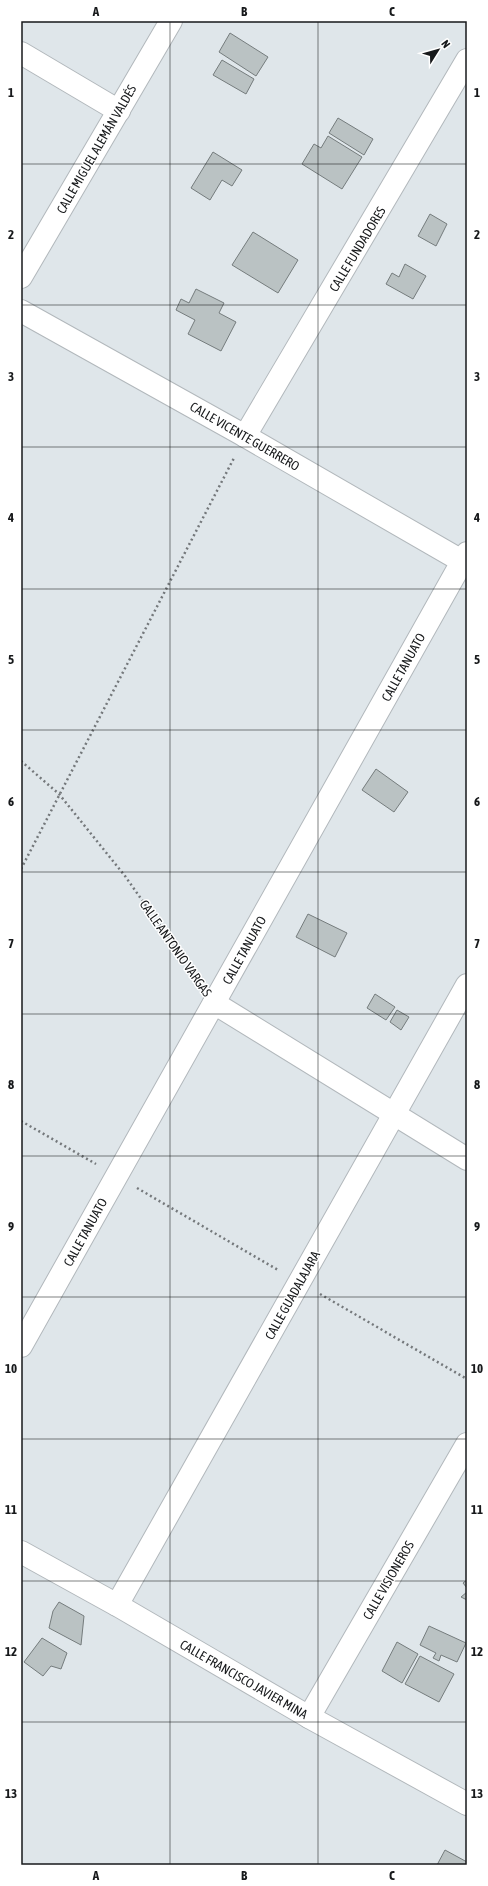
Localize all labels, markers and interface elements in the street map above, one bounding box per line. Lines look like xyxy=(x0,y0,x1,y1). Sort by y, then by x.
text: A xyxy=(92,4,100,19)
text: B xyxy=(241,4,248,19)
text: C xyxy=(389,4,395,19)
north arrow xyxy=(418,30,458,70)
text: N xyxy=(439,38,453,50)
street label: CALLE MIGUEL ALEMÁN VALDÉS xyxy=(53,82,140,216)
text: 1 xyxy=(8,85,14,100)
text: 1 xyxy=(474,85,480,100)
street label: CALLE FUNDADORES xyxy=(326,204,389,294)
text: 2 xyxy=(8,227,14,242)
text: 2 xyxy=(474,227,480,242)
text: 3 xyxy=(8,369,14,384)
text: 3 xyxy=(474,369,480,384)
street label: CALLE VICENTE GUERRERO xyxy=(187,399,303,474)
text: 4 xyxy=(7,510,14,525)
text: 4 xyxy=(473,510,480,525)
street label: CALLE TANUATO xyxy=(379,630,428,704)
text: 5 xyxy=(8,652,14,667)
text: 5 xyxy=(474,652,480,667)
text: 6 xyxy=(8,794,14,809)
text: 6 xyxy=(474,794,480,809)
street label: CALLE ANTONIO VARGAS xyxy=(137,897,215,1000)
street label: CALLE TANUATO xyxy=(220,913,269,987)
text: 7 xyxy=(8,936,14,951)
text: 7 xyxy=(474,936,480,951)
text: 8 xyxy=(8,1077,14,1092)
text: 8 xyxy=(474,1077,480,1092)
street label: CALLE TANUATO xyxy=(61,1195,110,1269)
text: 9 xyxy=(8,1219,14,1234)
text: 9 xyxy=(474,1219,480,1234)
street label: CALLE GUADALAJARA xyxy=(262,1248,323,1342)
text: 10 xyxy=(5,1361,17,1376)
text: 10 xyxy=(471,1361,483,1376)
text: 11 xyxy=(5,1502,17,1517)
text: 11 xyxy=(471,1502,483,1517)
street label: CALLE VISIONEROS xyxy=(360,1538,417,1622)
street label: CALLE FRANCISCO JAVIER MINA xyxy=(177,1637,311,1722)
text: 12 xyxy=(5,1644,17,1659)
text: 12 xyxy=(471,1644,483,1659)
text: 13 xyxy=(5,1786,17,1801)
text: 13 xyxy=(471,1786,483,1801)
text: A xyxy=(92,1868,100,1883)
text: B xyxy=(241,1868,248,1883)
text: C xyxy=(389,1868,395,1883)

